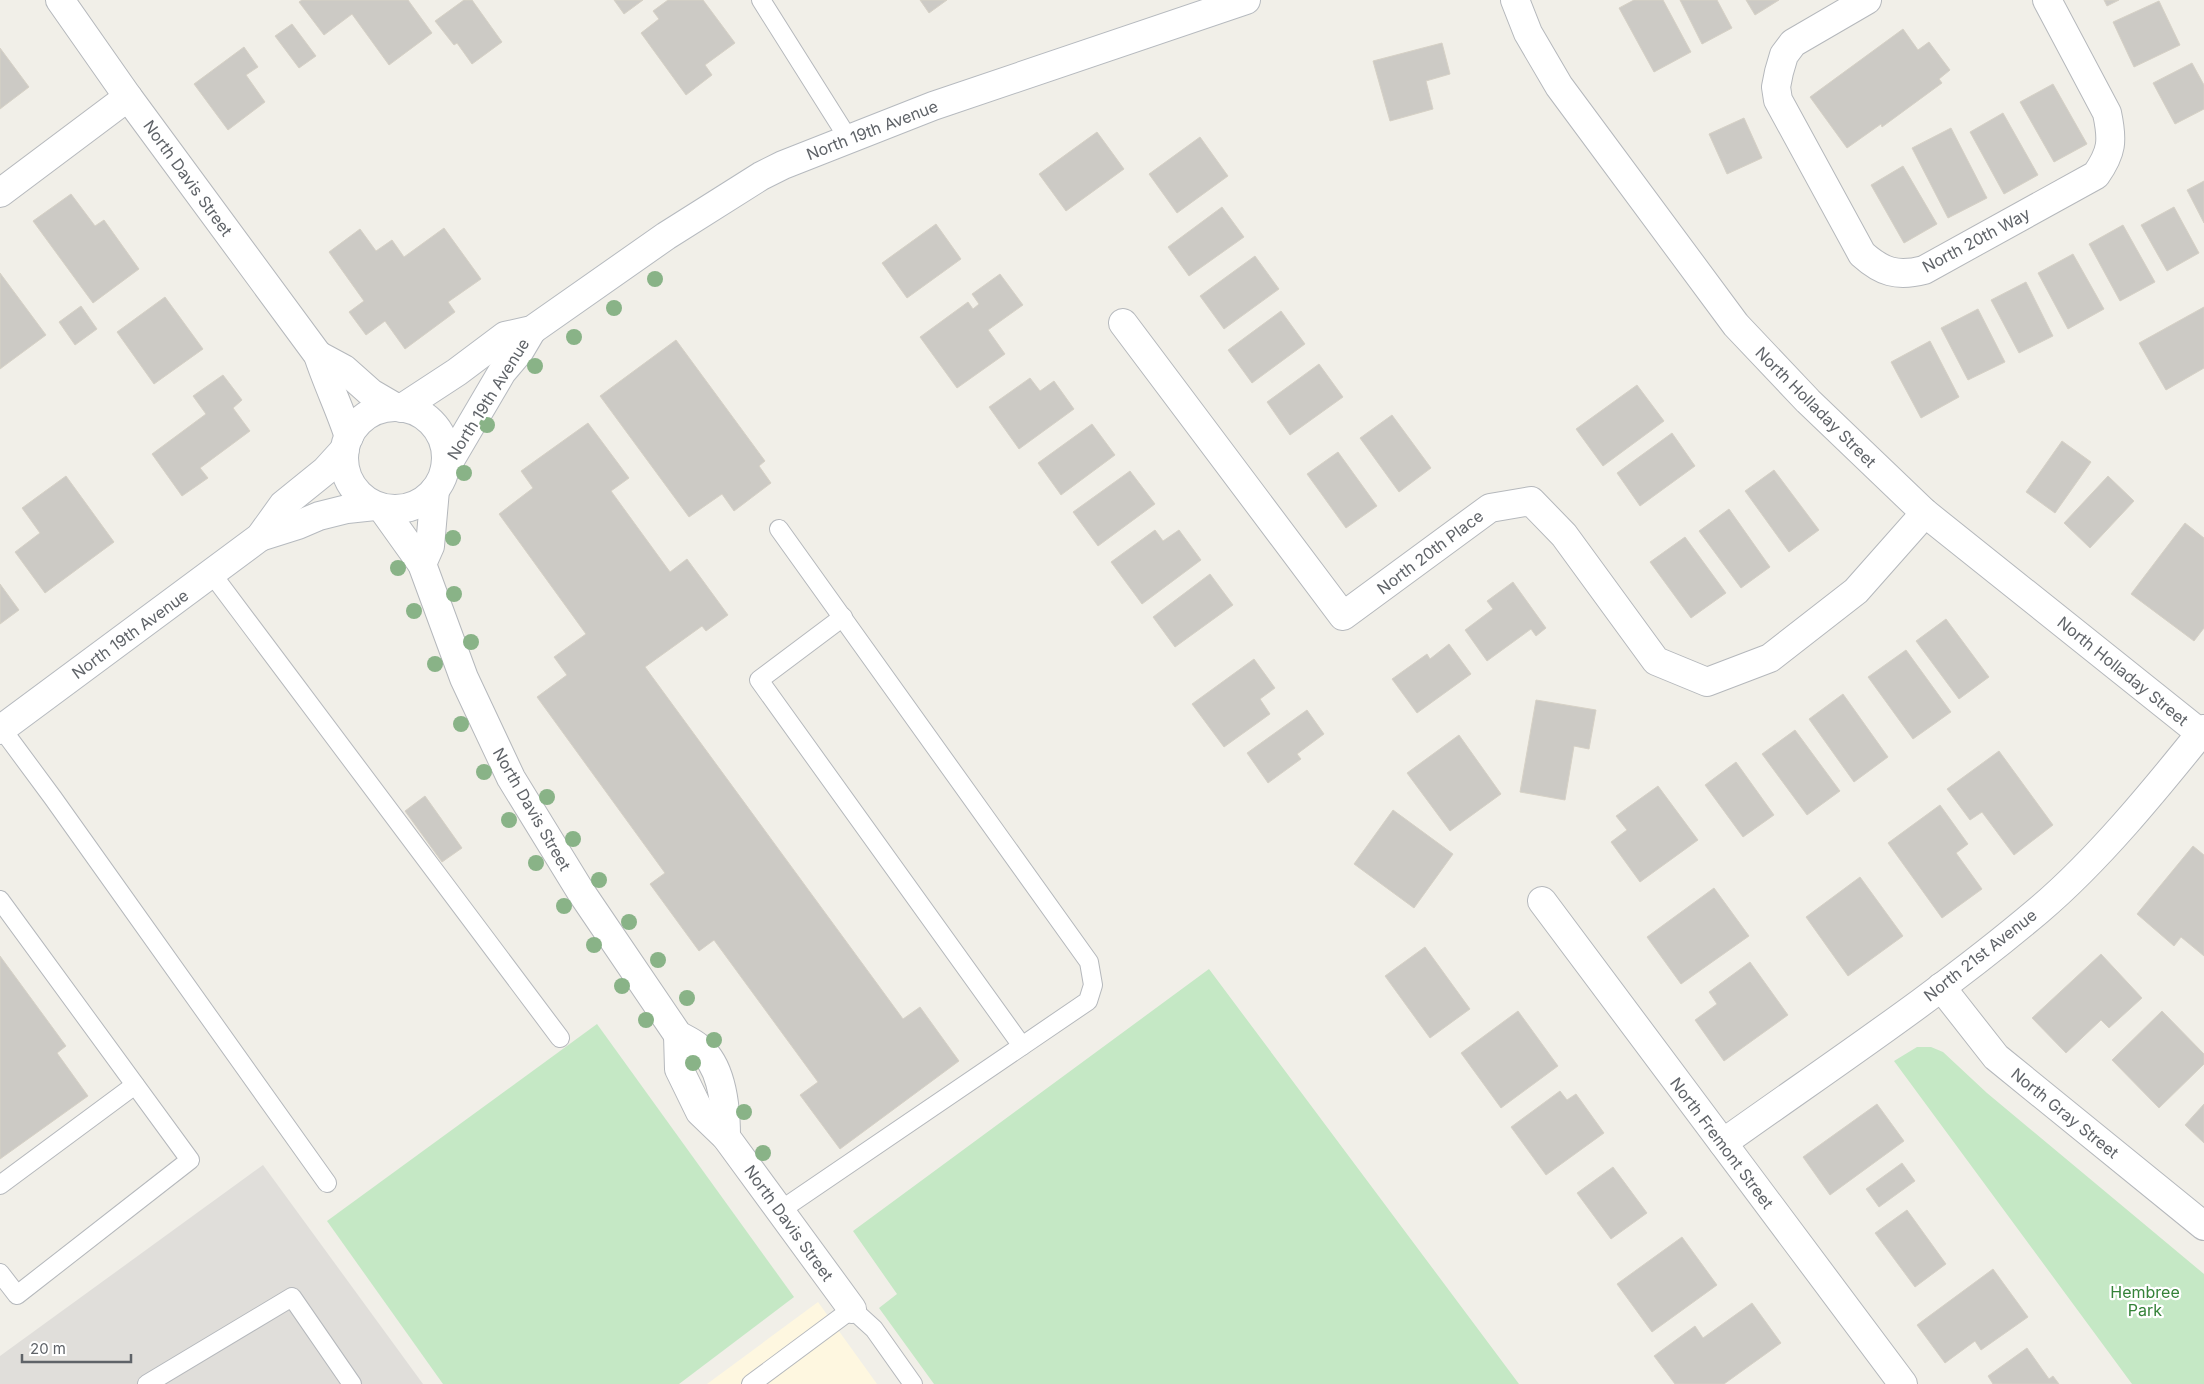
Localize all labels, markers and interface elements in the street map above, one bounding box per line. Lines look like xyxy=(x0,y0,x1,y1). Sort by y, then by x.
street label: North 19th Avenue xyxy=(803,96,941,164)
street label: North Davis Street xyxy=(139,116,237,240)
street label: North 20th Way xyxy=(1919,203,2033,277)
street label: North 19th Avenue xyxy=(443,335,533,463)
street label: North Holladay Street xyxy=(1751,342,1881,472)
street label: North 20th Place xyxy=(1373,506,1487,598)
street label: North 19th Avenue xyxy=(68,585,192,683)
street label: North Holladay Street xyxy=(2054,612,2192,730)
street label: North Davis Street xyxy=(489,744,575,874)
street label: North 21st Avenue xyxy=(1920,905,2040,1005)
street label: North Gray Street xyxy=(2007,1064,2123,1162)
street label: North Fremont Street xyxy=(1666,1073,1778,1213)
street label: North Davis Street xyxy=(740,1161,838,1285)
park label: Hembree Park xyxy=(2110,1282,2180,1320)
scale bar xyxy=(22,1332,131,1364)
text: 20 m xyxy=(30,1339,66,1358)

